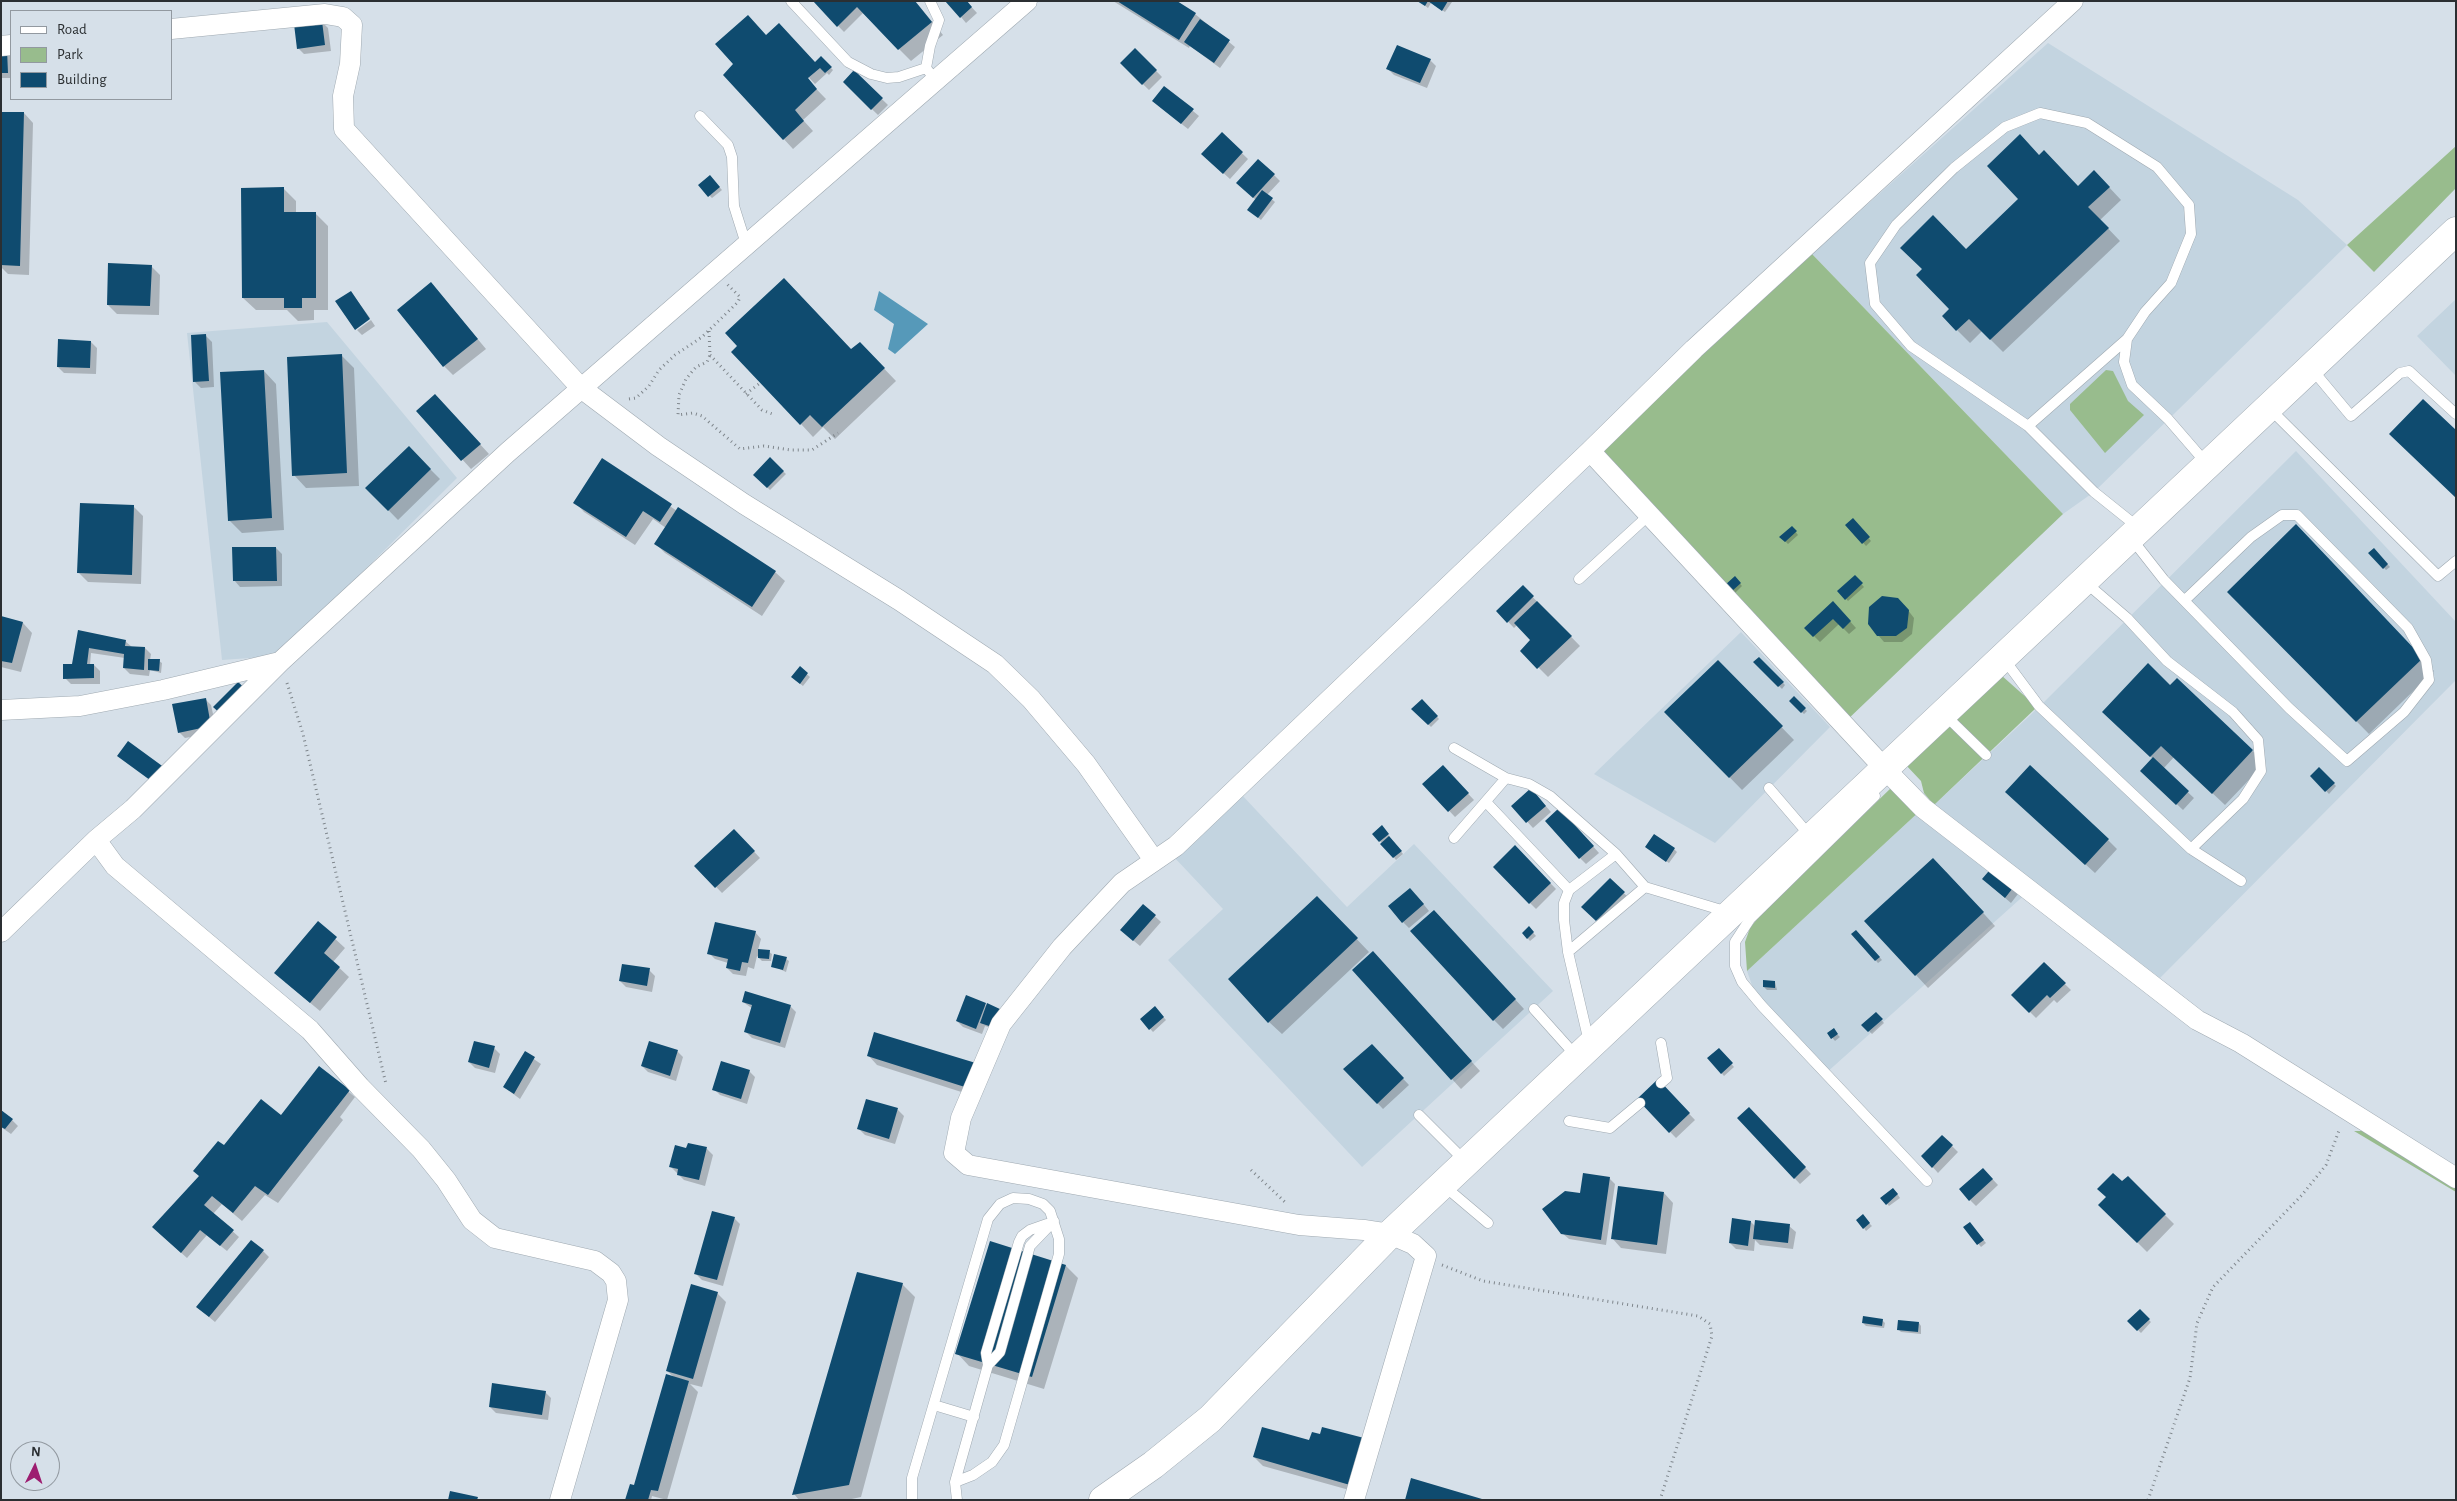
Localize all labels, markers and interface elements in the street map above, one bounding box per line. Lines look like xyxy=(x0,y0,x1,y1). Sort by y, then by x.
legend xyxy=(10,10,172,100)
text: Road xyxy=(57,22,87,37)
text: Park xyxy=(57,47,83,62)
text: Building xyxy=(57,72,107,87)
north arrow xyxy=(10,1441,60,1491)
text: N xyxy=(31,1445,41,1459)

